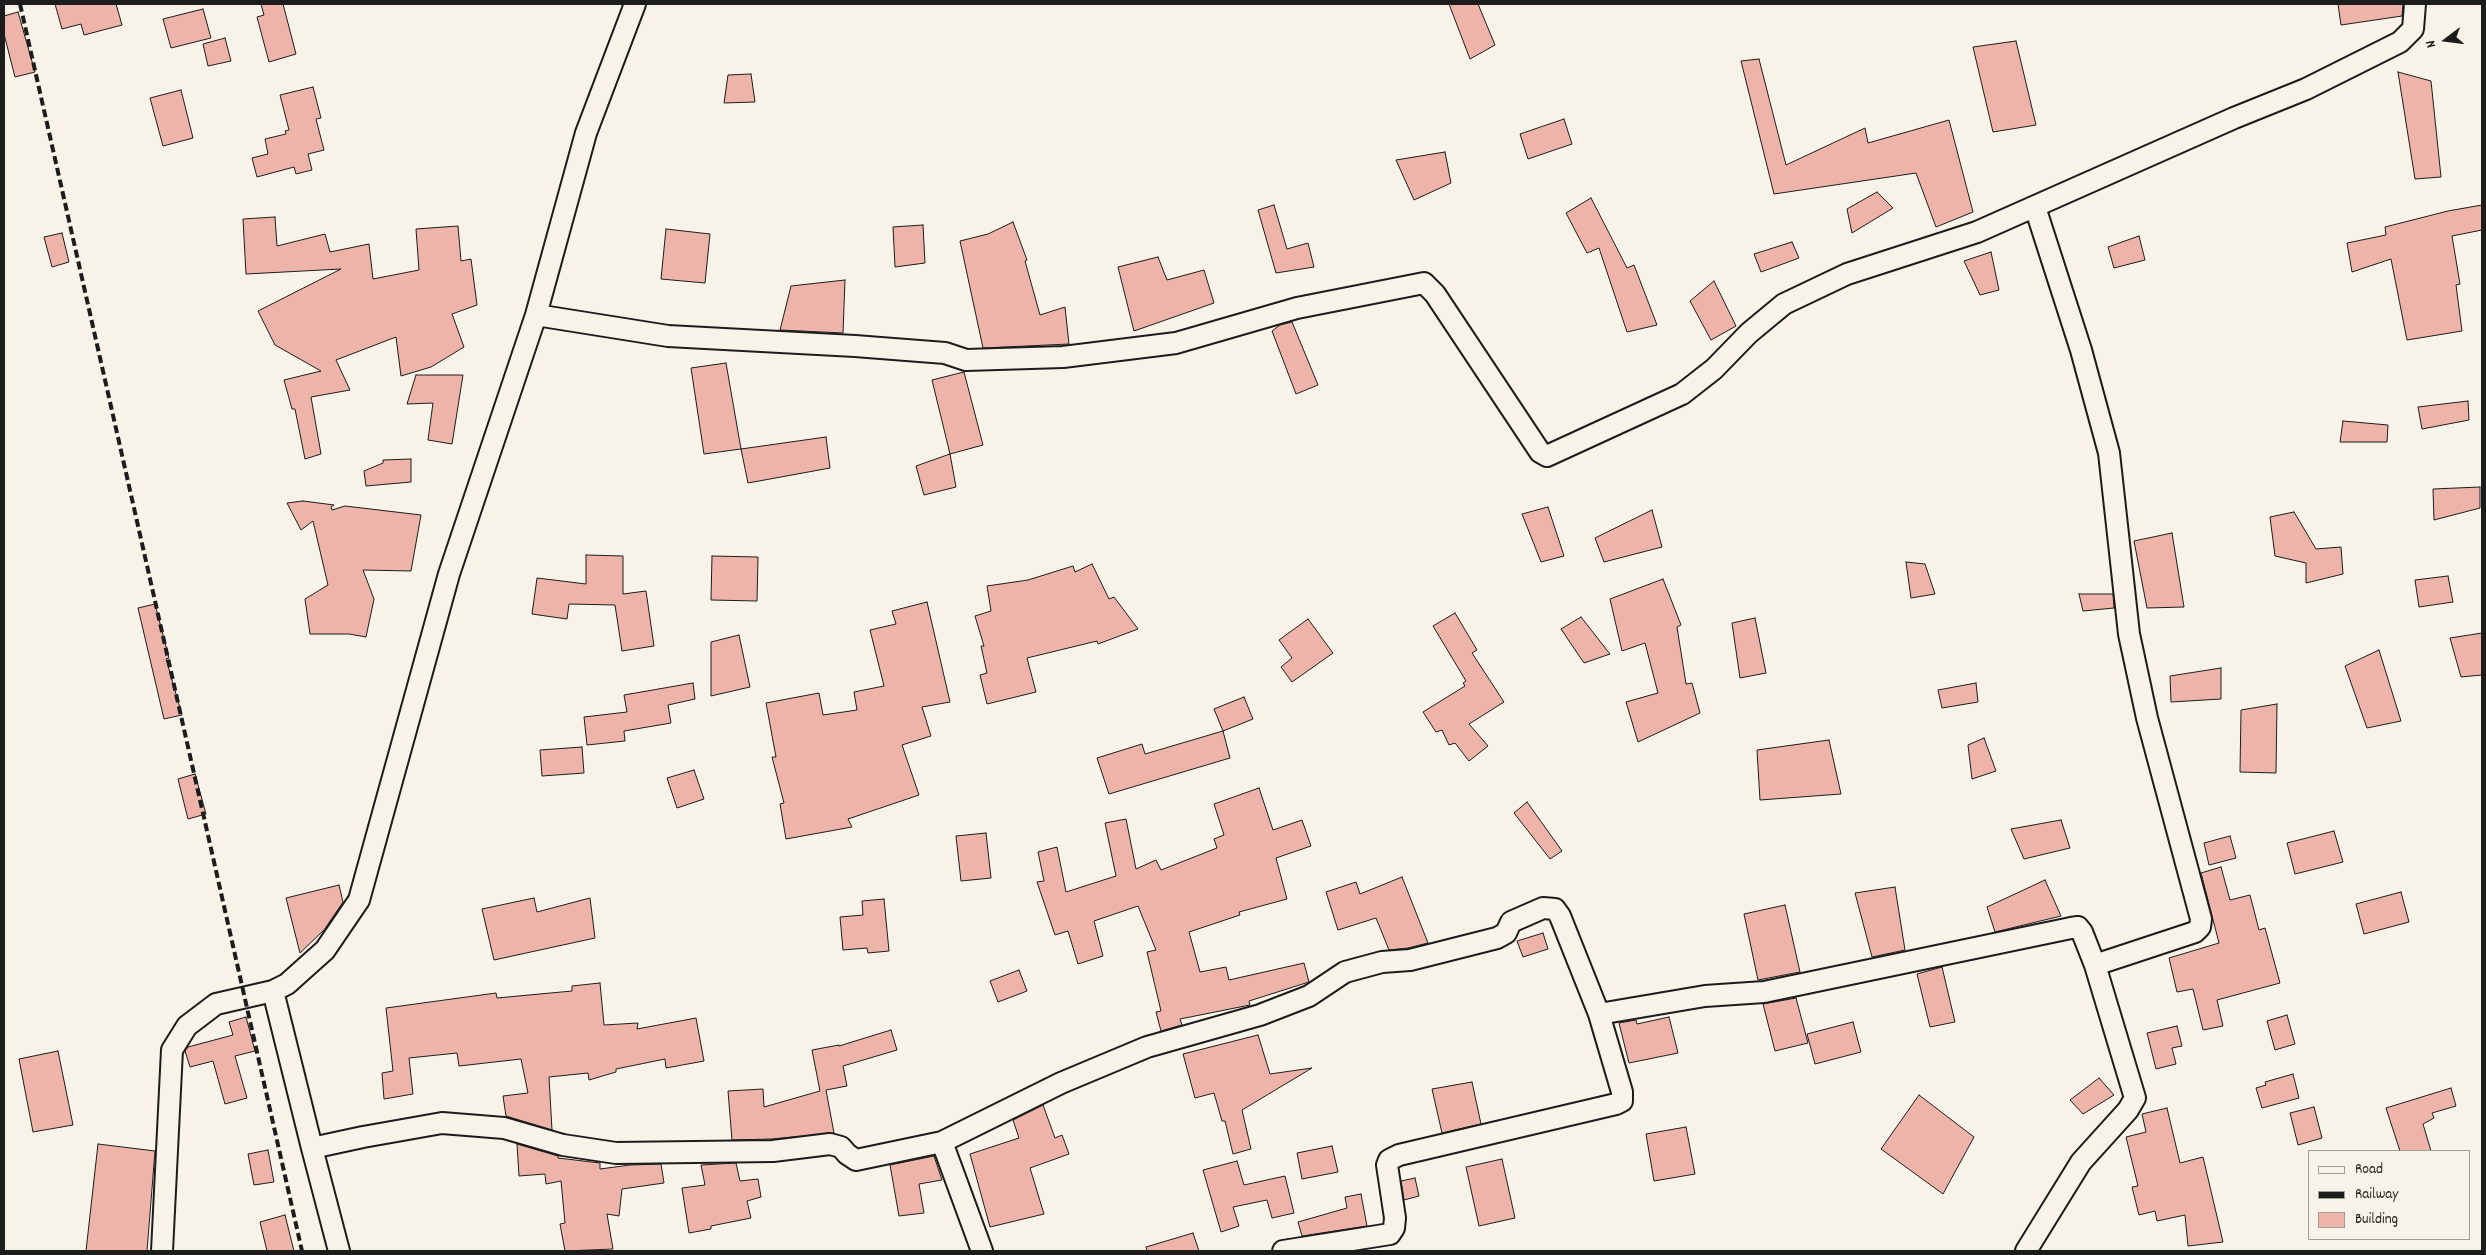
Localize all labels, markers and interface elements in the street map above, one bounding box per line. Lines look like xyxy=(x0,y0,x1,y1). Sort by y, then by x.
north arrow xyxy=(2421,15,2471,65)
text: N xyxy=(2421,38,2442,50)
legend xyxy=(2308,1150,2471,1240)
text: Road xyxy=(2355,1159,2383,1181)
text: Railway xyxy=(2355,1184,2398,1206)
text: Building xyxy=(2355,1209,2398,1231)

